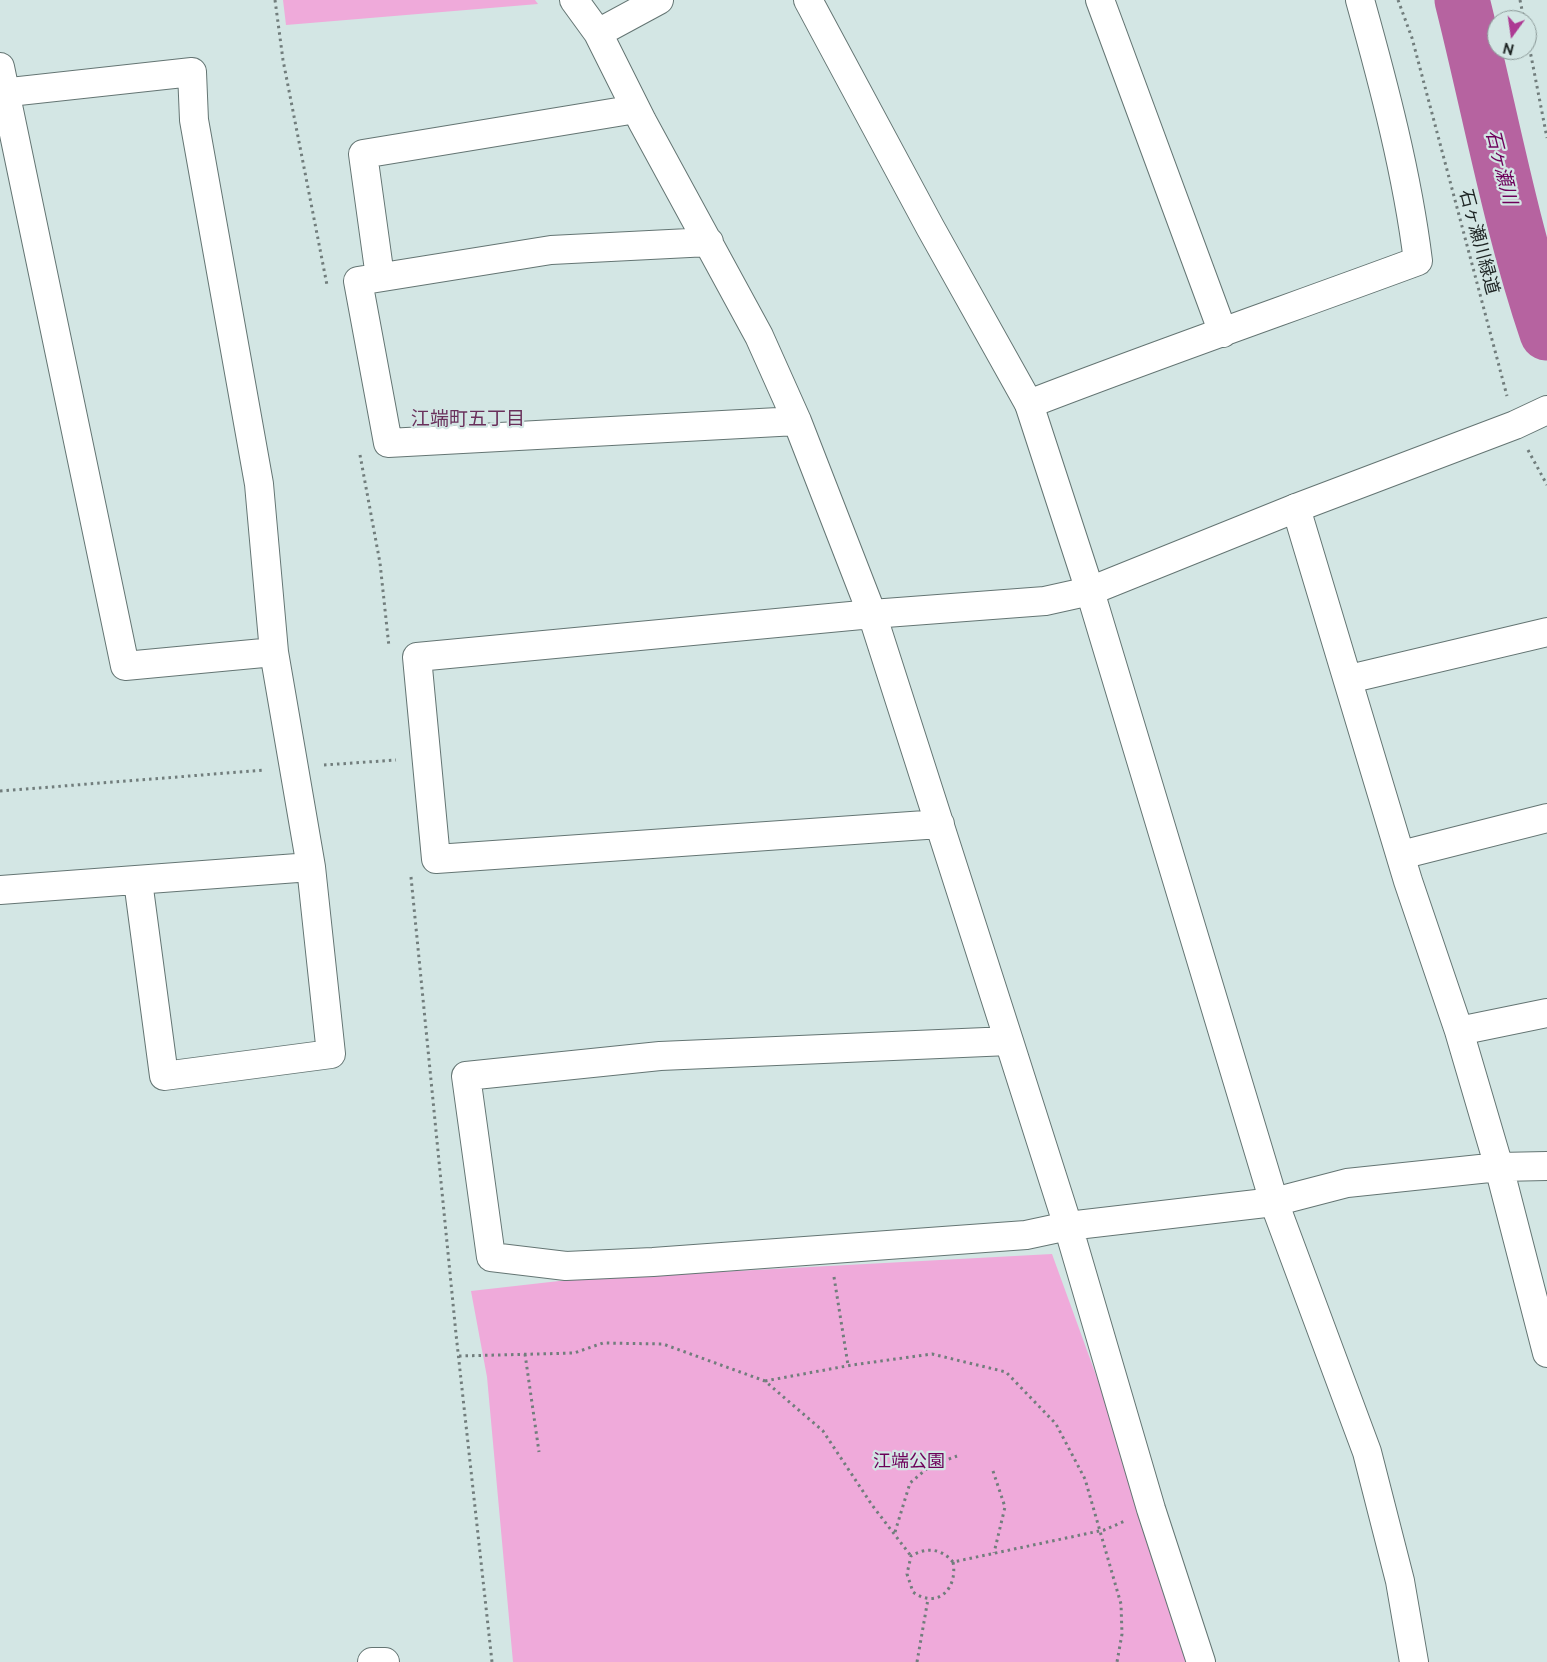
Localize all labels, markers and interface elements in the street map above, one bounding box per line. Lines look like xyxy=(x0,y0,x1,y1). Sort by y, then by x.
north arrow xyxy=(1487,10,1537,60)
text: N xyxy=(1501,40,1516,58)
water label: 石ヶ瀬川 xyxy=(1481,127,1521,207)
street label: 石ヶ瀬川緑道 xyxy=(1455,187,1503,297)
district label: 江端町五丁目 xyxy=(411,408,525,430)
park label: 江端公園 xyxy=(873,1451,945,1473)

